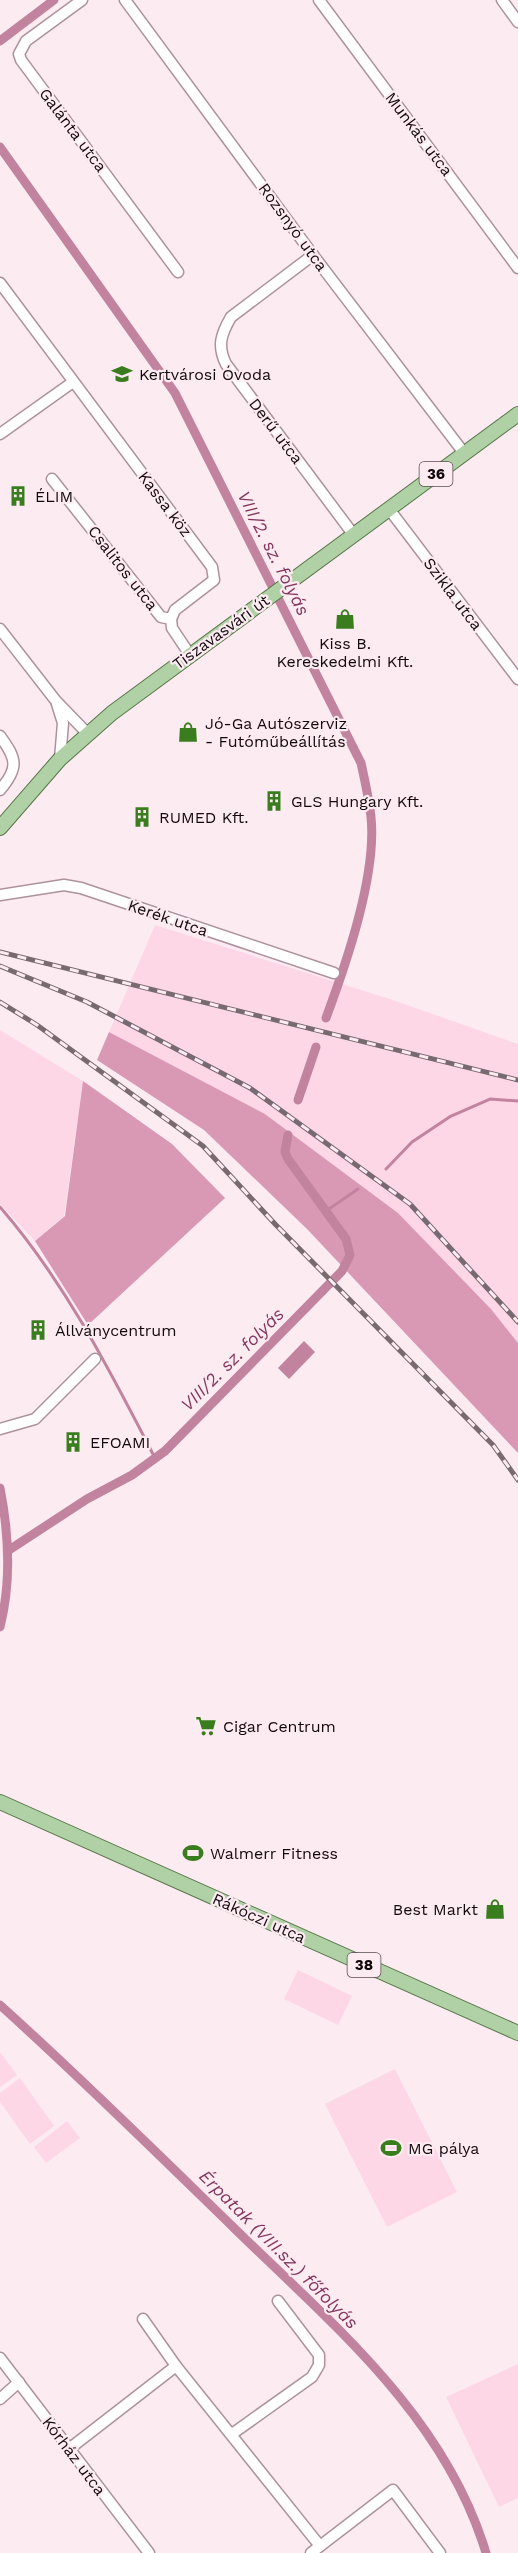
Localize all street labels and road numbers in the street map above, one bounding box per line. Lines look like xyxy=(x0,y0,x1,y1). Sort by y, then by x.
street label: Galánta utca xyxy=(35,84,111,176)
street label: Munkás utca xyxy=(381,88,457,180)
street label: Rozsnyó utca xyxy=(255,179,331,275)
street label: Derű utca xyxy=(245,394,307,468)
road number: 36 xyxy=(420,462,452,486)
street label: Kassa köz xyxy=(134,467,196,541)
street label: Csalitos utca xyxy=(84,522,162,614)
street label: Szikla utca xyxy=(420,554,486,634)
street label: Tiszavasvári út xyxy=(169,590,273,673)
street label: Kerék utca xyxy=(126,895,210,941)
street label: Rákóczi utca xyxy=(210,1889,308,1947)
road number: 38 xyxy=(348,1953,380,1977)
street label: Kórház utca xyxy=(38,2413,110,2499)

